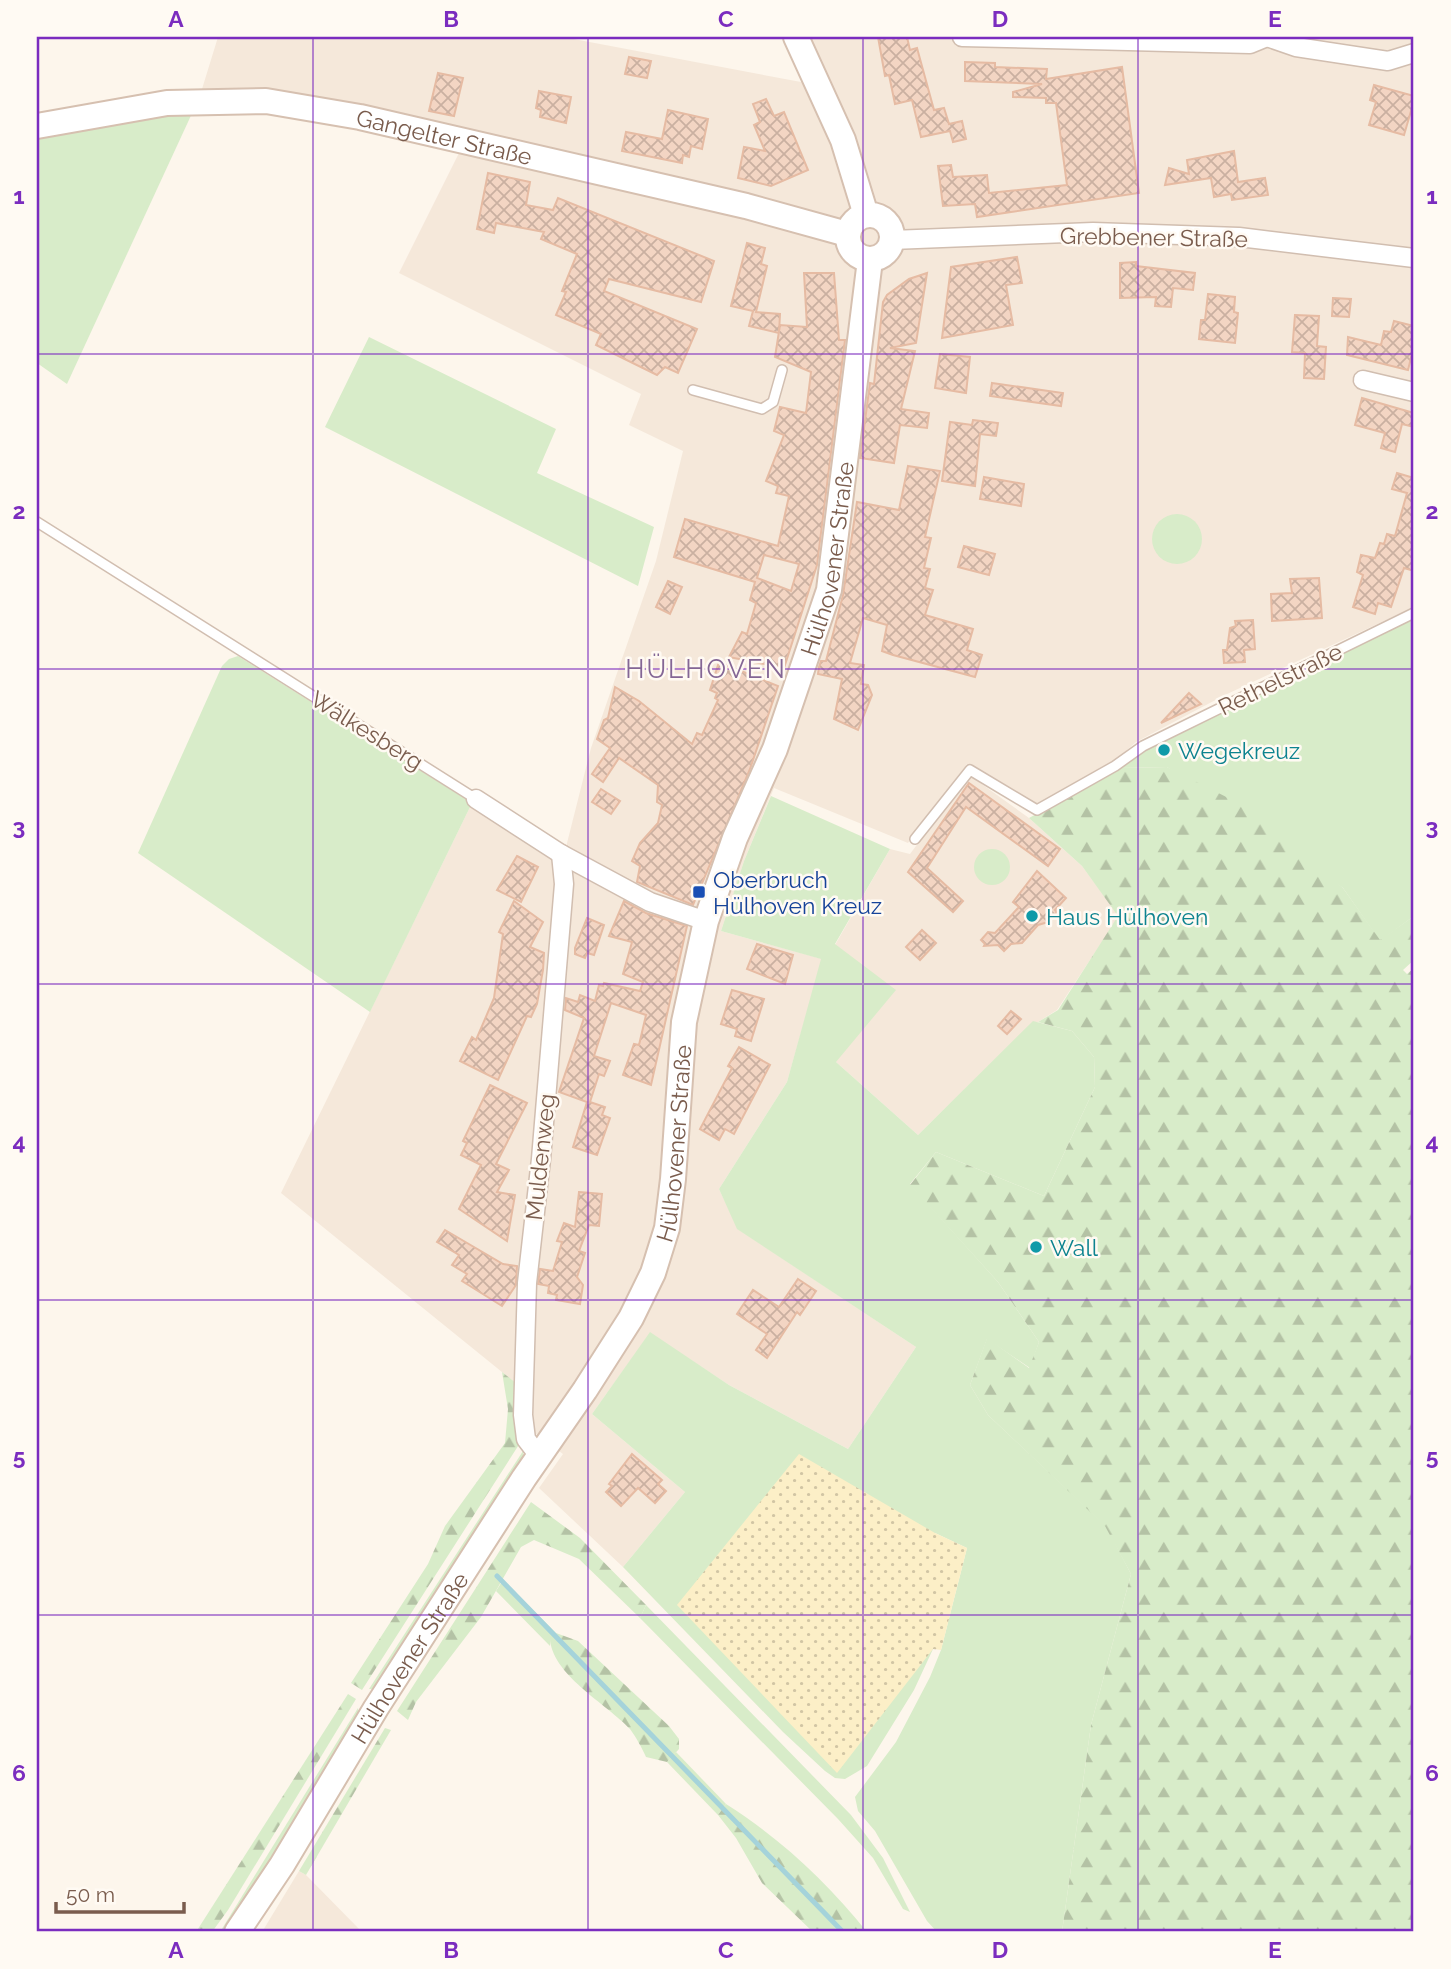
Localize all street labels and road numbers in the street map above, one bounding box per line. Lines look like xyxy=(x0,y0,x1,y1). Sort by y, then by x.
street label: Gangelter Straße xyxy=(354,103,535,170)
street label: Grebbener Straße xyxy=(1060,222,1248,252)
street label: Hülhovener Straße xyxy=(794,460,858,659)
street label: Rethelstraße xyxy=(1214,637,1346,721)
street label: Wälkesberg xyxy=(306,685,428,775)
street label: Hülhovener Straße xyxy=(650,1044,696,1245)
street label: Muldenweg xyxy=(520,1092,560,1222)
street label: Hülhovener Straße xyxy=(345,1567,473,1748)

